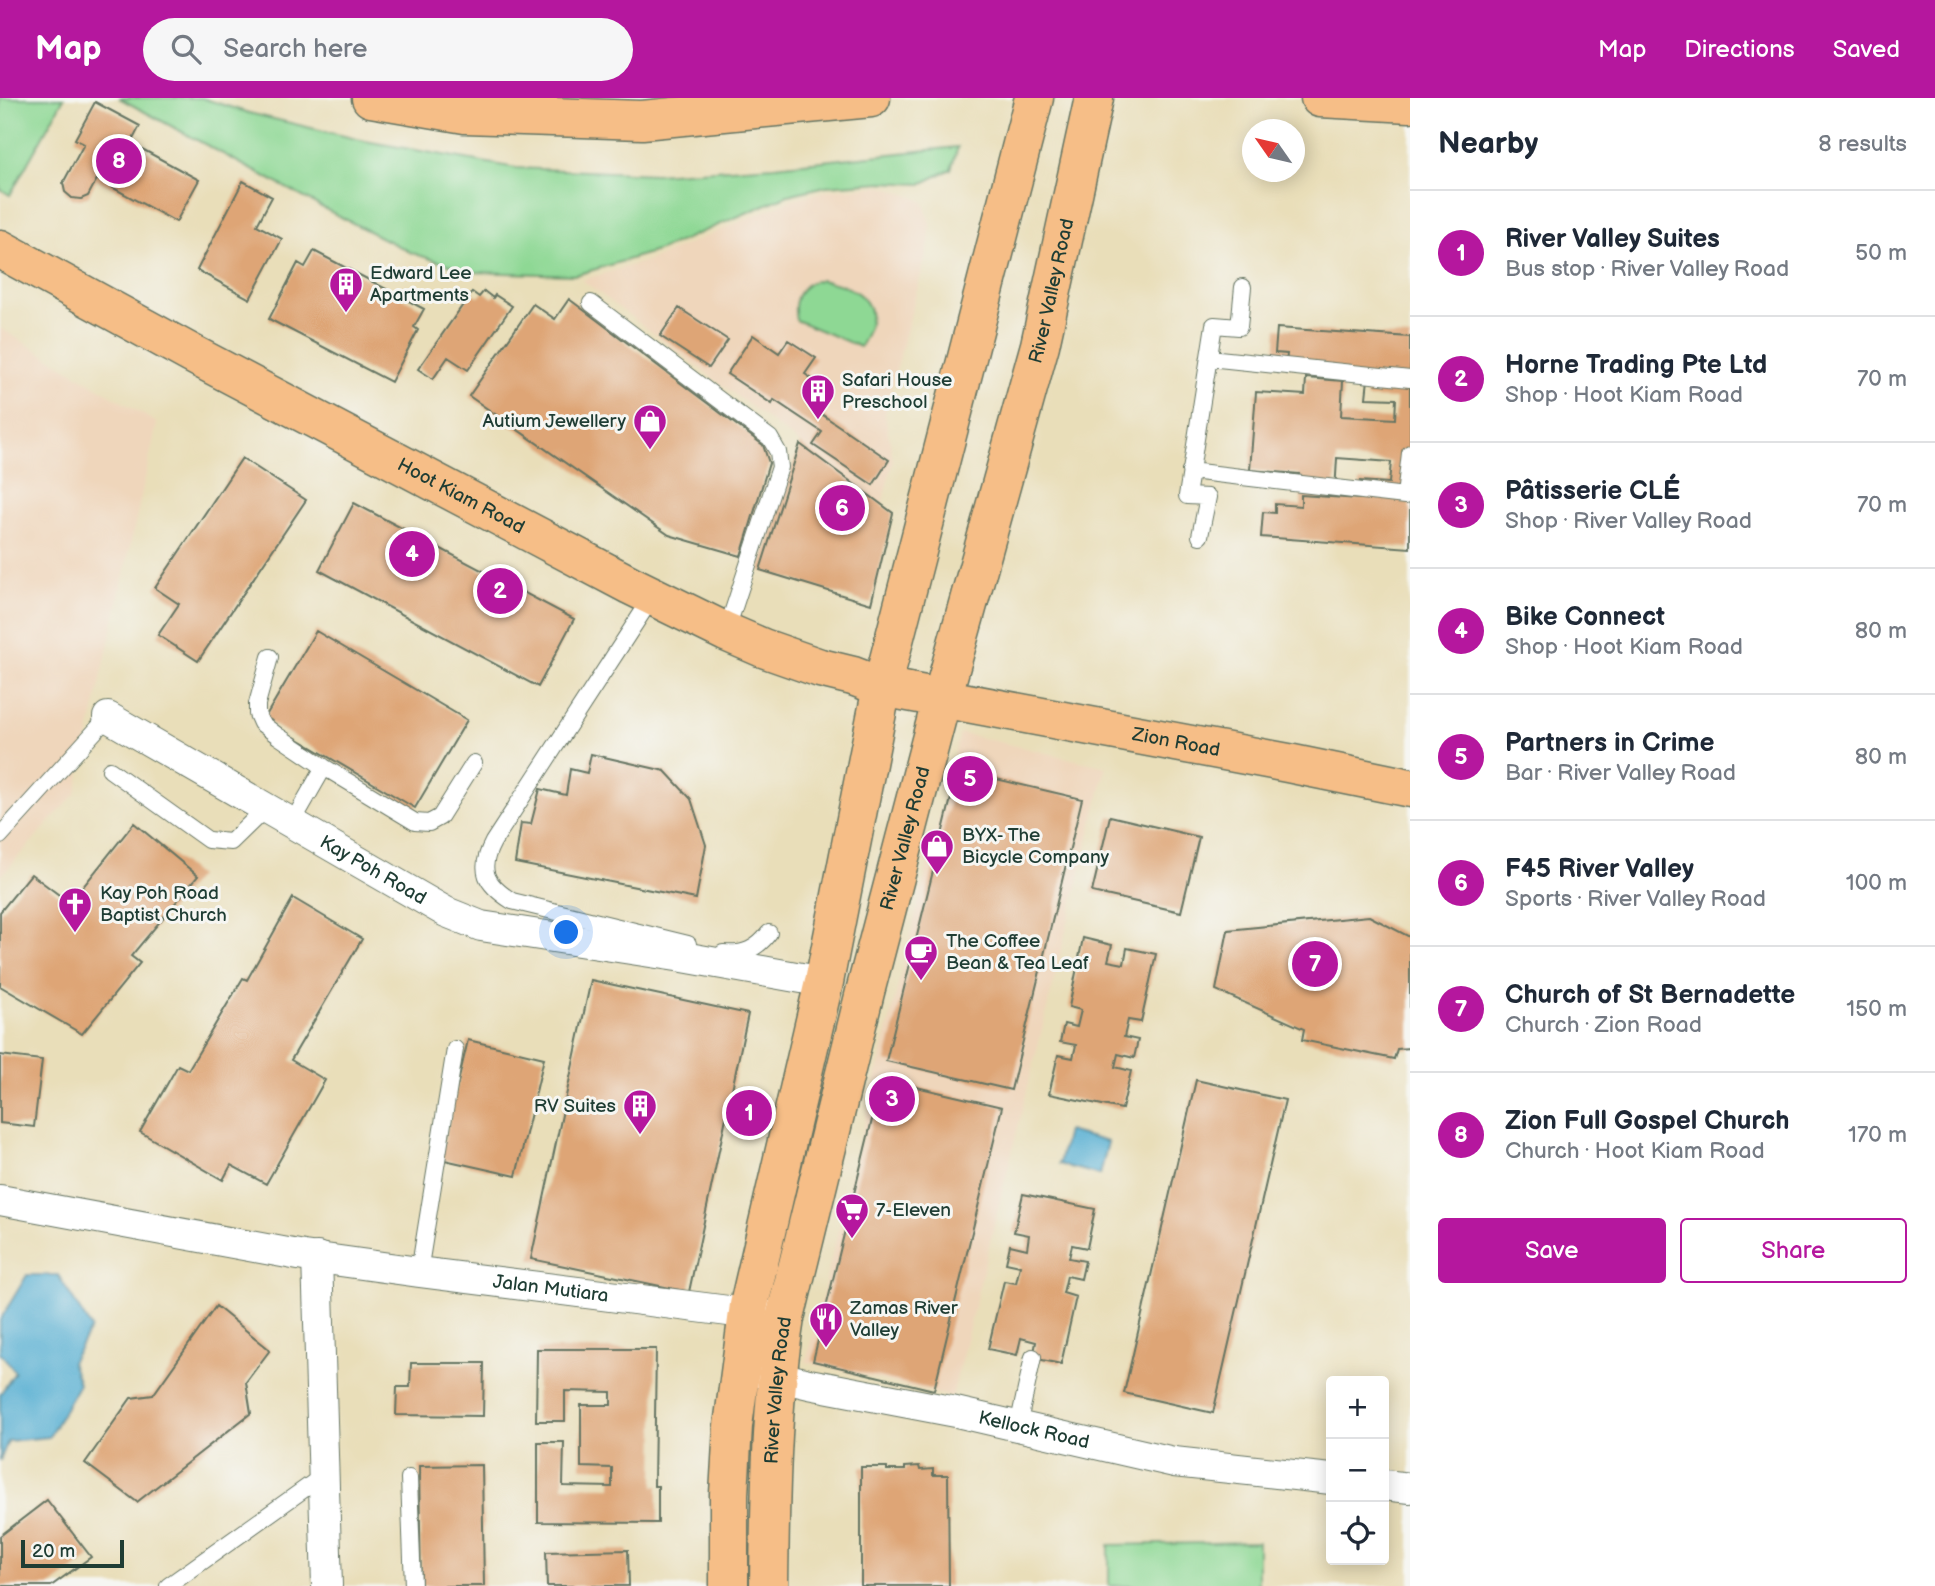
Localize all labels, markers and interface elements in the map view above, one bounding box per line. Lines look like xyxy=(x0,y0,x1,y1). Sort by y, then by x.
search box xyxy=(143,18,633,81)
text: Map xyxy=(35,29,101,69)
icon: search xyxy=(167,30,205,68)
text: Search here xyxy=(223,34,367,65)
text: Map xyxy=(1598,35,1646,64)
text: Directions xyxy=(1684,35,1795,64)
text: Saved xyxy=(1833,35,1900,64)
north arrow xyxy=(1242,119,1305,182)
text: Nearby xyxy=(1438,126,1538,162)
text: 8 results xyxy=(1818,130,1907,158)
pin: 8 xyxy=(96,135,142,187)
street label: River Valley Road xyxy=(1024,216,1079,366)
text: River Valley Suites xyxy=(1505,224,1720,255)
text: 1 xyxy=(1456,239,1466,267)
text: 50 m xyxy=(1855,239,1907,267)
text: Bus stop · River Valley Road xyxy=(1505,255,1789,283)
place label: Edward Lee Apartments xyxy=(370,262,471,307)
building icon: Edward Lee Apartments xyxy=(327,265,365,314)
text: Horne Trading Pte Ltd xyxy=(1505,350,1767,381)
text: 2 xyxy=(1454,365,1468,393)
text: 70 m xyxy=(1857,365,1907,393)
place label: Safari House Preschool xyxy=(842,369,952,414)
building icon: Safari House Preschool xyxy=(799,372,837,421)
text: Shop · Hoot Kiam Road xyxy=(1505,381,1743,409)
shop icon: Autium Jewellery xyxy=(631,402,669,451)
place label: Autium Jewellery xyxy=(483,410,626,433)
street label: Hoot Kiam Road xyxy=(394,453,529,539)
text: Pâtisserie CLÉ xyxy=(1505,476,1680,507)
pin: 6 xyxy=(819,482,865,534)
text: 3 xyxy=(1454,491,1468,519)
text: 70 m xyxy=(1857,491,1907,519)
text: Shop · River Valley Road xyxy=(1505,507,1752,535)
pin: 4 xyxy=(389,528,435,580)
pin: 2 xyxy=(477,565,523,617)
text: Bike Connect xyxy=(1505,602,1665,633)
text: 4 xyxy=(1454,617,1468,645)
text: 80 m xyxy=(1855,617,1907,645)
text: Shop · Hoot Kiam Road xyxy=(1505,633,1743,661)
street label: Zion Road xyxy=(1130,722,1222,762)
text: Partners in Crime xyxy=(1505,728,1714,759)
text: 5 xyxy=(1454,743,1468,771)
text: 80 m xyxy=(1855,743,1907,771)
pin: 5 xyxy=(947,753,993,805)
text: Bar · River Valley Road xyxy=(1505,759,1736,787)
street label: River Valley Road xyxy=(875,764,935,913)
place label: BYX- The Bicycle Company xyxy=(962,824,1110,869)
shop icon: BYX- The Bicycle Company xyxy=(918,827,956,876)
street label: Kay Poh Road xyxy=(316,830,430,910)
text: F45 River Valley xyxy=(1505,854,1694,885)
text: 6 xyxy=(1454,869,1468,897)
text: 100 m xyxy=(1846,869,1907,897)
place label: Kay Poh Road Baptist Church xyxy=(100,882,227,927)
church icon: Kay Poh Road Baptist Church xyxy=(56,885,94,934)
text: Sports · River Valley Road xyxy=(1505,885,1766,913)
your location xyxy=(549,915,583,949)
place label: The Coffee Bean & Tea Leaf xyxy=(946,930,1089,975)
cafe icon: The Coffee Bean & Tea Leaf xyxy=(902,933,940,982)
pin: 7 xyxy=(1292,938,1338,990)
text: Church of St Bernadette xyxy=(1505,980,1795,1011)
text: 7 xyxy=(1455,995,1467,1023)
text: 150 m xyxy=(1846,995,1907,1023)
text: Church · Zion Road xyxy=(1505,1011,1702,1039)
pin: 3 xyxy=(869,1073,915,1125)
building icon: RV Suites xyxy=(621,1087,659,1136)
pin: 1 xyxy=(726,1087,772,1139)
place label: RV Suites xyxy=(534,1095,616,1118)
text: Zion Full Gospel Church xyxy=(1505,1106,1790,1137)
text: 8 xyxy=(1454,1121,1468,1149)
text: 170 m xyxy=(1848,1121,1907,1149)
text: Church · Hoot Kiam Road xyxy=(1505,1137,1765,1165)
supermarket icon: 7-Eleven xyxy=(833,1191,871,1240)
place label: 7-Eleven xyxy=(876,1199,951,1222)
button: Save xyxy=(1438,1218,1666,1283)
button: Share xyxy=(1680,1218,1907,1283)
street label: Jalan Mutiara xyxy=(492,1270,610,1307)
place label: Zamas River Valley xyxy=(849,1297,959,1342)
restaurant icon: Zamas River Valley xyxy=(807,1300,845,1349)
street label: River Valley Road xyxy=(760,1315,797,1464)
map controls xyxy=(1326,1376,1389,1565)
button: + xyxy=(1326,1376,1389,1439)
street label: Kellock Road xyxy=(976,1406,1092,1454)
button: − xyxy=(1326,1439,1389,1502)
button: locate xyxy=(1326,1502,1389,1565)
scale bar xyxy=(21,1537,124,1569)
text: 20 m xyxy=(32,1540,75,1563)

